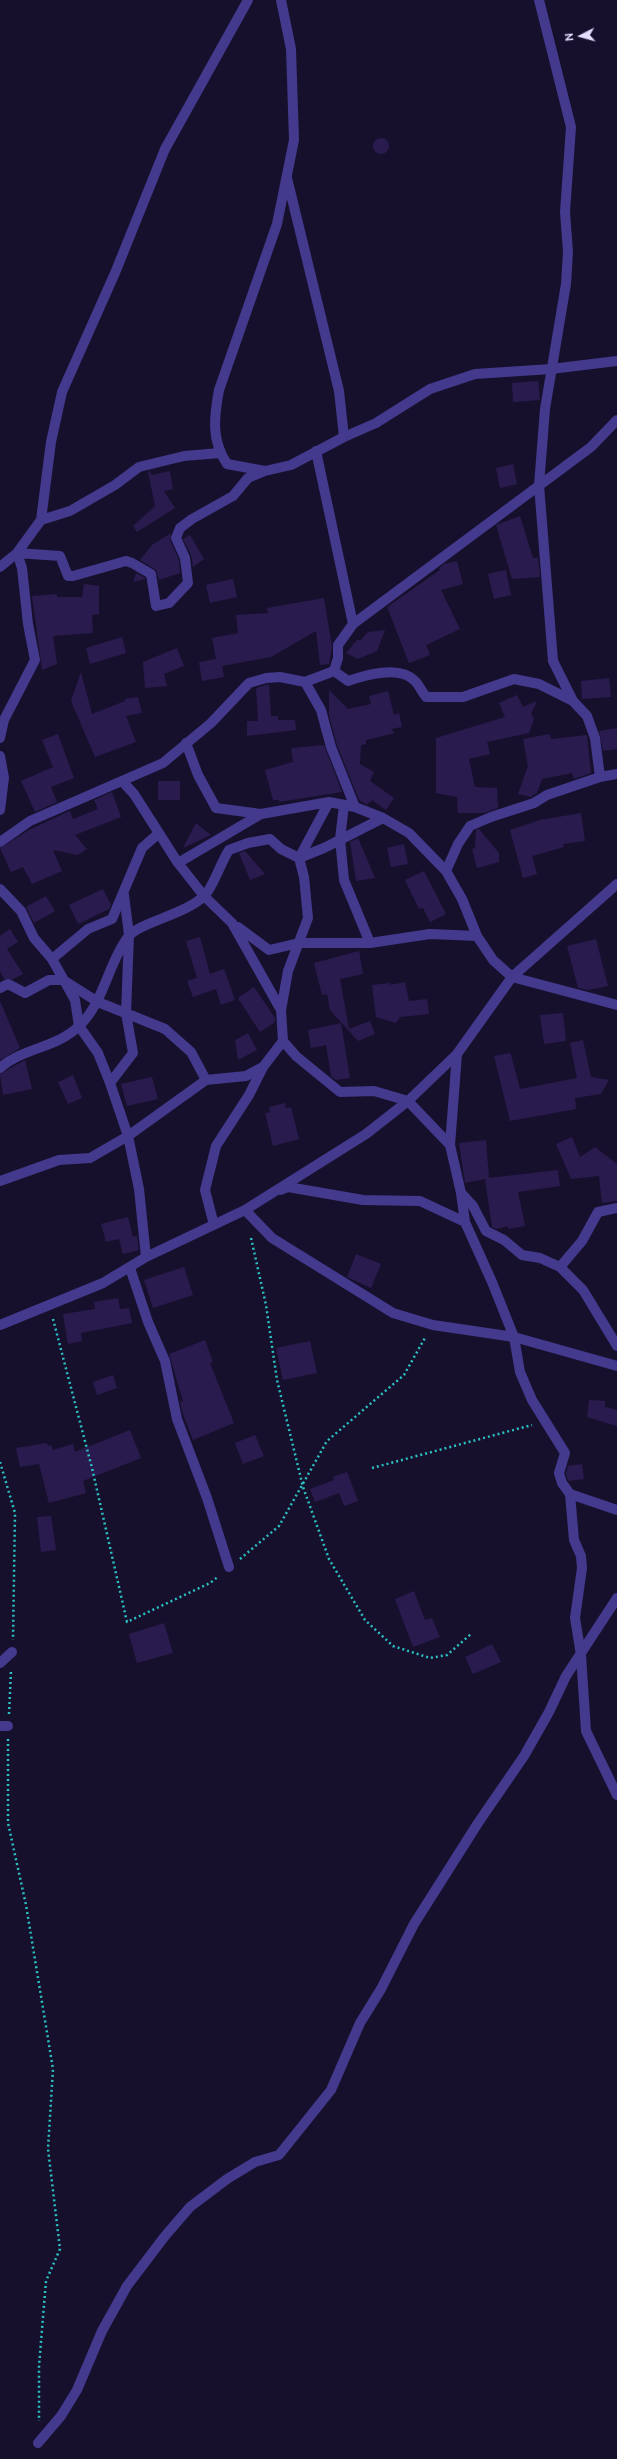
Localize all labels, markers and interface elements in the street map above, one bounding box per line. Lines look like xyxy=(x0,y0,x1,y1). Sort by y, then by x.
north arrow xyxy=(561,16,601,56)
text: N xyxy=(563,33,575,42)

